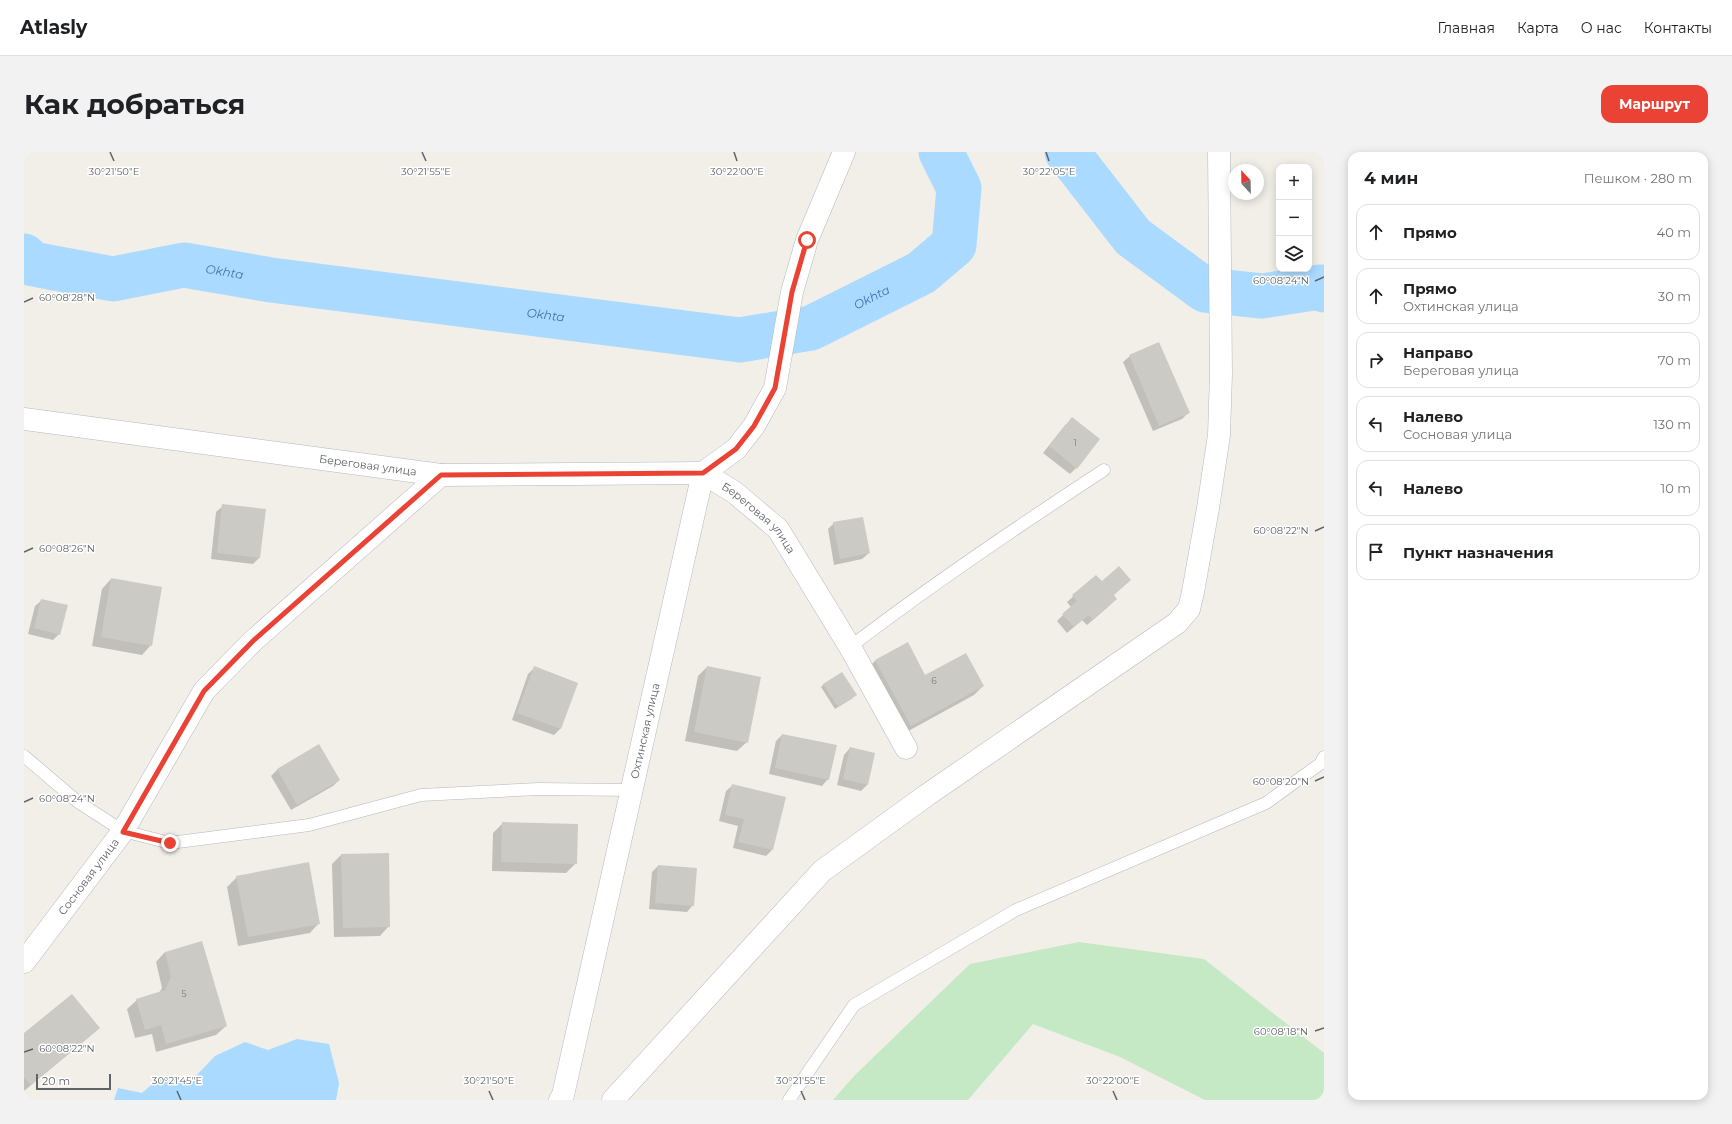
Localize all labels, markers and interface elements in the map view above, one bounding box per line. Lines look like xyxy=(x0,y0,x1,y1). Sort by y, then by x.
text: Atlasly xyxy=(20,16,87,39)
text: Главная xyxy=(1437,19,1495,37)
text: Карта xyxy=(1517,19,1559,37)
text: О нас xyxy=(1581,19,1622,37)
text: Контакты xyxy=(1644,19,1712,37)
button: Маршрут xyxy=(1601,85,1708,123)
text: Как добраться xyxy=(24,87,245,121)
north arrow xyxy=(1228,164,1264,200)
map controls xyxy=(1276,164,1312,272)
button: + xyxy=(1276,164,1312,200)
text: 30°21'50"E xyxy=(89,165,140,178)
text: 30°21'55"E xyxy=(401,165,451,178)
text: 30°22'00"E xyxy=(710,165,764,178)
text: 30°22'05"E xyxy=(1023,165,1076,178)
text: 4 мин xyxy=(1364,168,1418,188)
text: Пешком · 280 m xyxy=(1584,170,1692,186)
button: − xyxy=(1276,200,1312,236)
icon: ahead xyxy=(1365,221,1387,243)
text: Прямо xyxy=(1403,223,1457,242)
text: 40 m xyxy=(1657,224,1691,240)
route start xyxy=(798,231,816,249)
button: layers xyxy=(1276,236,1312,272)
water label: Okhta xyxy=(205,261,245,282)
text: 60°08'24"N xyxy=(1253,274,1309,287)
text: Прямо xyxy=(1403,279,1457,298)
water label: Okhta xyxy=(851,282,892,312)
icon: ahead xyxy=(1365,285,1387,307)
text: 30 m xyxy=(1658,288,1691,304)
text: 60°08'28"N xyxy=(39,291,95,304)
text: Охтинская улица xyxy=(1403,298,1519,314)
water label: Okhta xyxy=(526,305,566,325)
text: Направо xyxy=(1403,343,1473,362)
icon: right xyxy=(1365,349,1387,371)
text: 70 m xyxy=(1658,352,1691,368)
text: Береговая улица xyxy=(1403,362,1519,378)
text: Налево xyxy=(1403,407,1463,426)
icon: left xyxy=(1365,413,1387,435)
text: 130 m xyxy=(1653,416,1691,432)
text: Сосновая улица xyxy=(1403,426,1512,442)
house number: 1 xyxy=(1073,437,1077,448)
street label: Береговая улица xyxy=(318,452,418,479)
icon: left xyxy=(1365,477,1387,499)
street label: Береговая улица xyxy=(719,479,798,556)
text: Налево xyxy=(1403,479,1463,498)
text: 10 m xyxy=(1661,480,1691,496)
text: 60°08'22"N xyxy=(1253,524,1309,537)
icon: arrive xyxy=(1365,541,1387,563)
text: 60°08'26"N xyxy=(39,542,95,555)
text: Пункт назначения xyxy=(1403,543,1554,562)
house number: 6 xyxy=(931,675,937,686)
street label: Охтинская улица xyxy=(627,682,663,780)
text: 60°08'20"N xyxy=(1253,775,1309,788)
text: 60°08'24"N xyxy=(39,792,95,805)
route end xyxy=(161,834,179,852)
street label: Сосновая улица xyxy=(55,836,122,918)
house number: 5 xyxy=(181,988,187,999)
text: 60°08'18"N xyxy=(1254,1025,1308,1038)
text: 60°08'22"N xyxy=(39,1042,95,1055)
scale bar xyxy=(36,1072,111,1091)
text: 20 m xyxy=(42,1074,70,1088)
text: 30°21'45"E xyxy=(152,1074,202,1087)
text: 30°21'50"E xyxy=(464,1074,515,1087)
text: 30°21'55"E xyxy=(776,1074,826,1087)
text: 30°22'00"E xyxy=(1086,1074,1140,1087)

